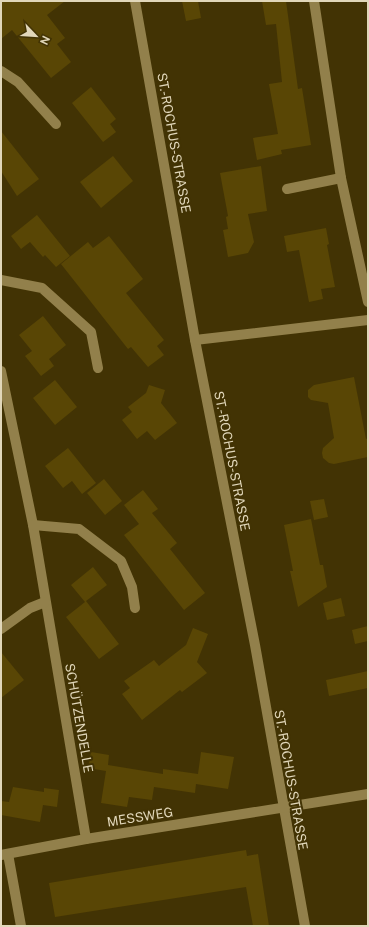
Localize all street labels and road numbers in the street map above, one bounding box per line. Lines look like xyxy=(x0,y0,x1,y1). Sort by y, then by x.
street label: ST.-ROCHUS-STRASSE xyxy=(154,72,194,214)
street label: ST.-ROCHUS-STRASSE xyxy=(211,390,253,532)
street label: SCHÜTZENDELLE xyxy=(62,662,96,774)
street label: ST.-ROCHUS-STRASSE xyxy=(271,709,311,851)
street label: MESSWEG xyxy=(106,804,174,830)

